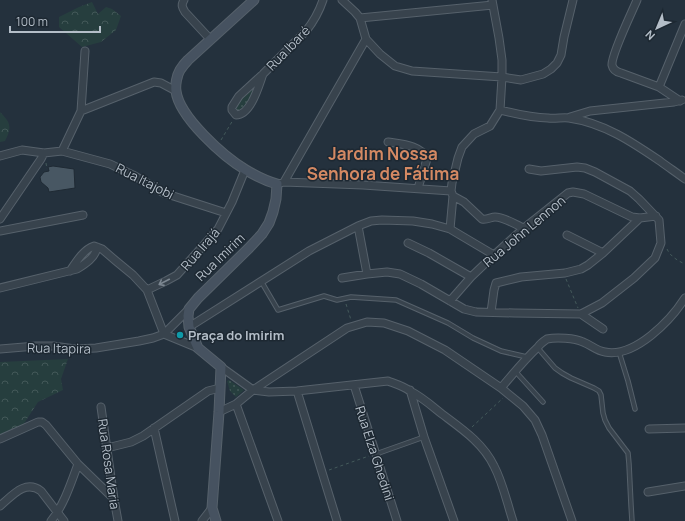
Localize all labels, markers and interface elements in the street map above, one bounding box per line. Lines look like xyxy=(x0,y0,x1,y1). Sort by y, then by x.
scale bar xyxy=(10,8,100,34)
north arrow xyxy=(637,8,677,48)
text: 100 m xyxy=(16,13,48,30)
street label: Rua Ibaré xyxy=(262,21,314,74)
text: N xyxy=(642,27,658,44)
district label: Jardim Nossa Senhora de Fátima xyxy=(307,142,459,185)
street label: Rua Itajobi xyxy=(113,159,177,203)
street label: Rua John Lennon xyxy=(479,191,569,271)
street label: Rua Irajá xyxy=(177,224,223,274)
street label: Rua Imirim xyxy=(192,229,248,285)
one-way arrow xyxy=(158,279,170,286)
place label: Praça do Imirim xyxy=(188,326,284,344)
marker: Praça do Imirim xyxy=(175,330,185,340)
street label: Rua Itapira xyxy=(27,338,91,358)
street label: Rua Elza Ghedini xyxy=(351,403,399,503)
street label: Rua Rosa Maria xyxy=(94,418,124,510)

